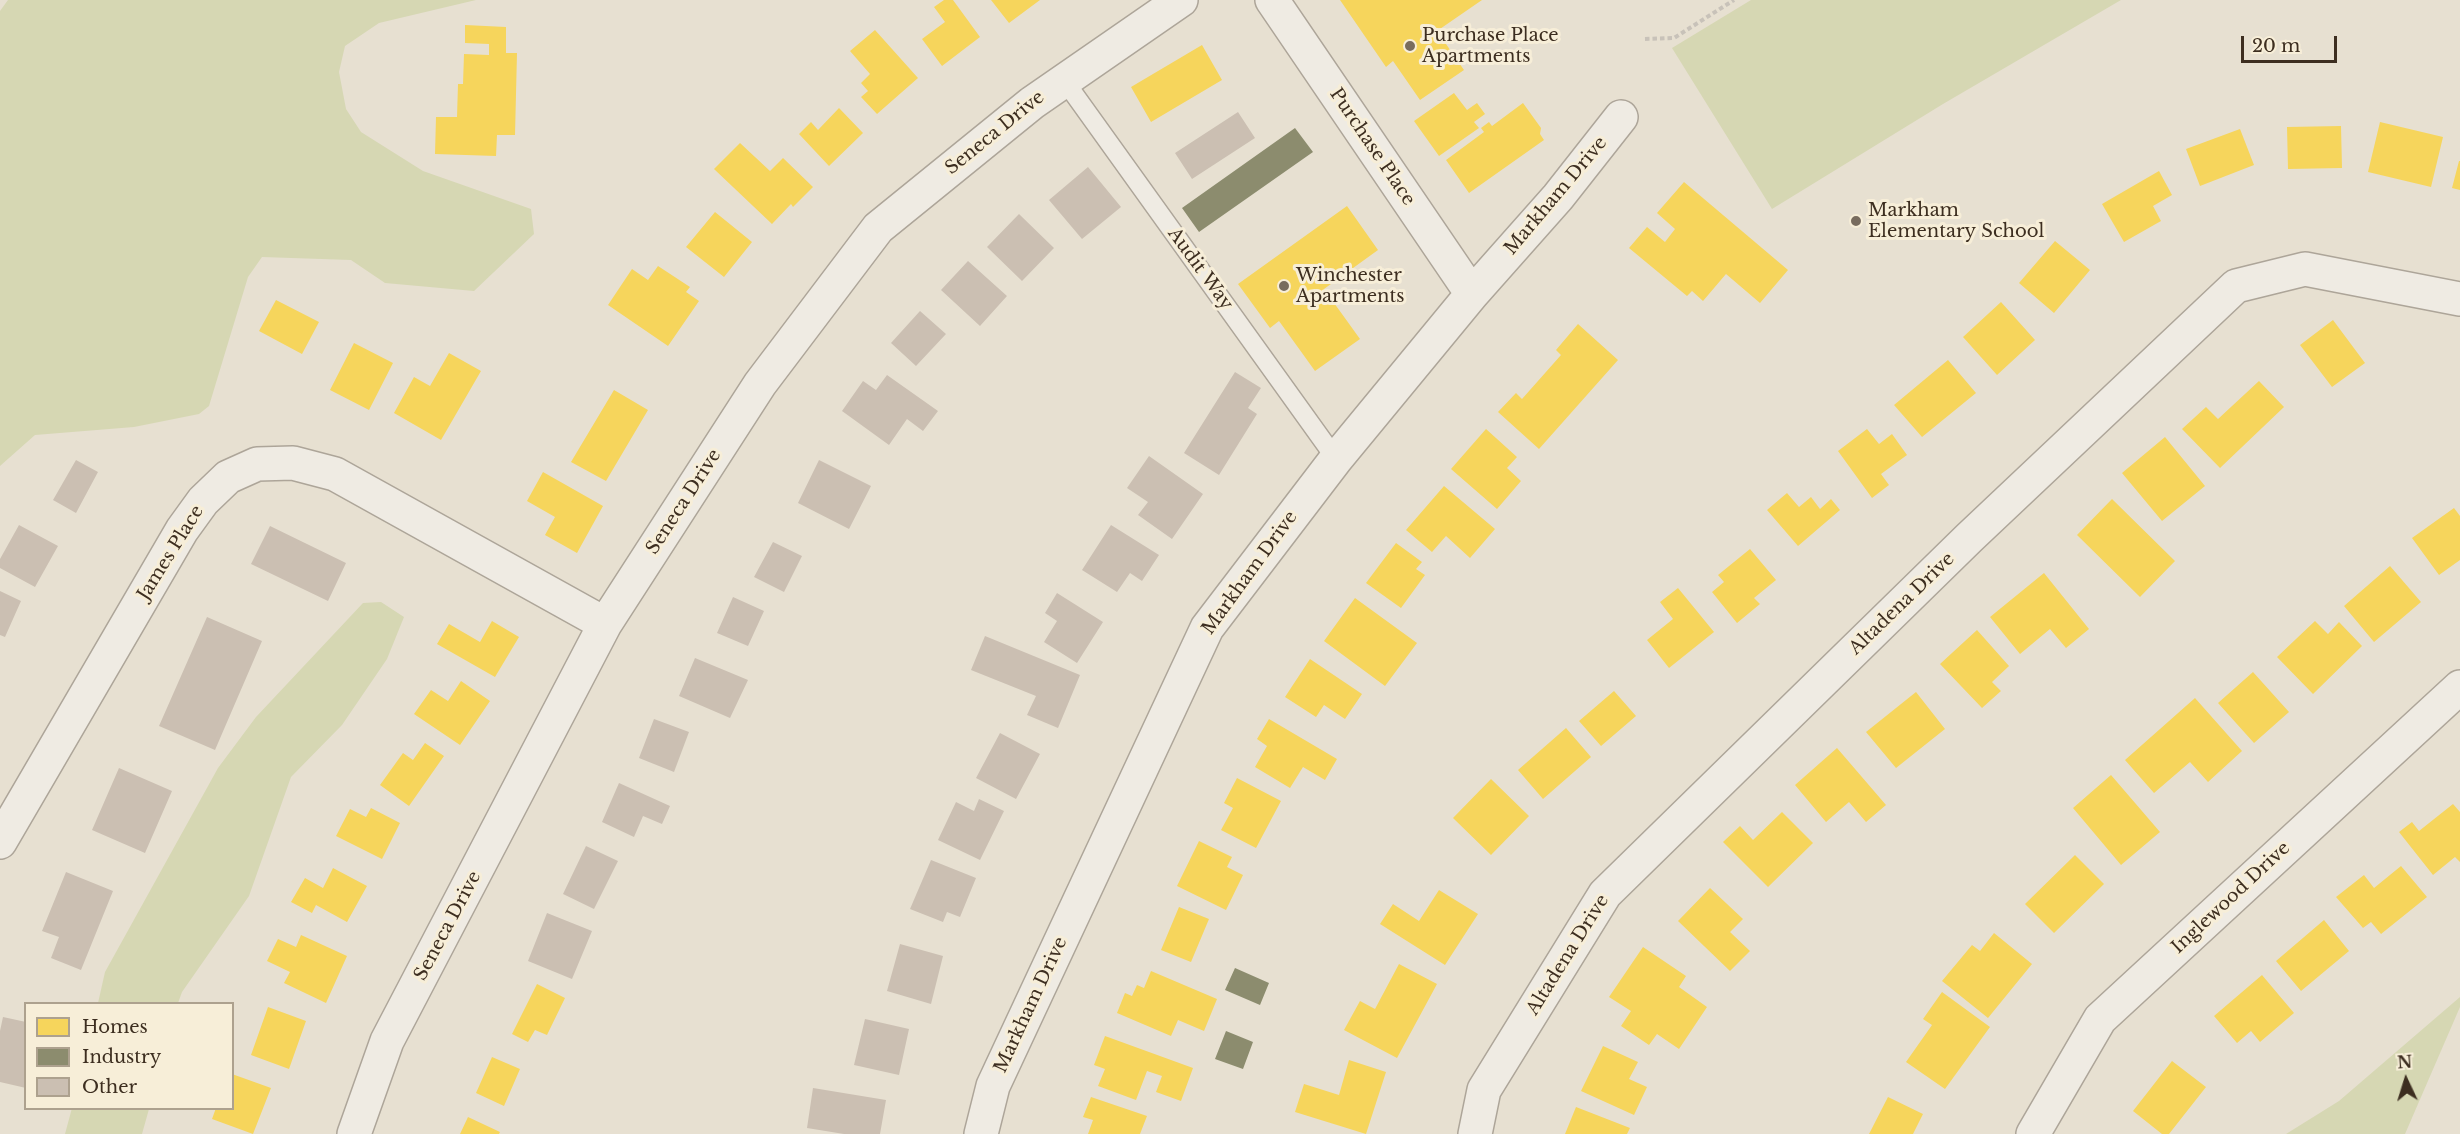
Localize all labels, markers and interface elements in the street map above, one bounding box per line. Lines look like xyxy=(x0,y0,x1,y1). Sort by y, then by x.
scale bar xyxy=(2244,24,2340,62)
place label: Purchase Place Apartments xyxy=(1422,25,1559,68)
text: 20 m xyxy=(2252,35,2300,57)
marker: Purchase Place Apartments xyxy=(1403,39,1417,53)
street label: Purchase Place xyxy=(1325,84,1419,210)
street label: Seneca Drive xyxy=(941,87,1049,179)
street label: Markham Drive xyxy=(1500,133,1612,259)
place label: Markham Elementary School xyxy=(1868,200,2044,242)
marker: Markham Elementary School xyxy=(1849,214,1863,228)
street label: Audit Way xyxy=(1163,224,1237,314)
place label: Winchester Apartments xyxy=(1296,265,1404,308)
marker: Winchester Apartments xyxy=(1277,279,1291,293)
street label: Seneca Drive xyxy=(642,445,726,559)
street label: James Place xyxy=(133,502,209,604)
street label: Markham Drive xyxy=(1198,507,1302,639)
street label: Altadena Drive xyxy=(1845,548,1959,660)
street label: Inglewood Drive xyxy=(2167,838,2295,958)
street label: Seneca Drive xyxy=(410,868,486,984)
street label: Altadena Drive xyxy=(1522,891,1614,1019)
street label: Markham Drive xyxy=(990,934,1072,1076)
legend xyxy=(24,1002,234,1110)
text: Homes xyxy=(82,1016,148,1038)
text: Industry xyxy=(82,1046,161,1068)
north arrow xyxy=(2376,1050,2436,1110)
text: N xyxy=(2397,1052,2413,1073)
text: Other xyxy=(82,1076,137,1098)

